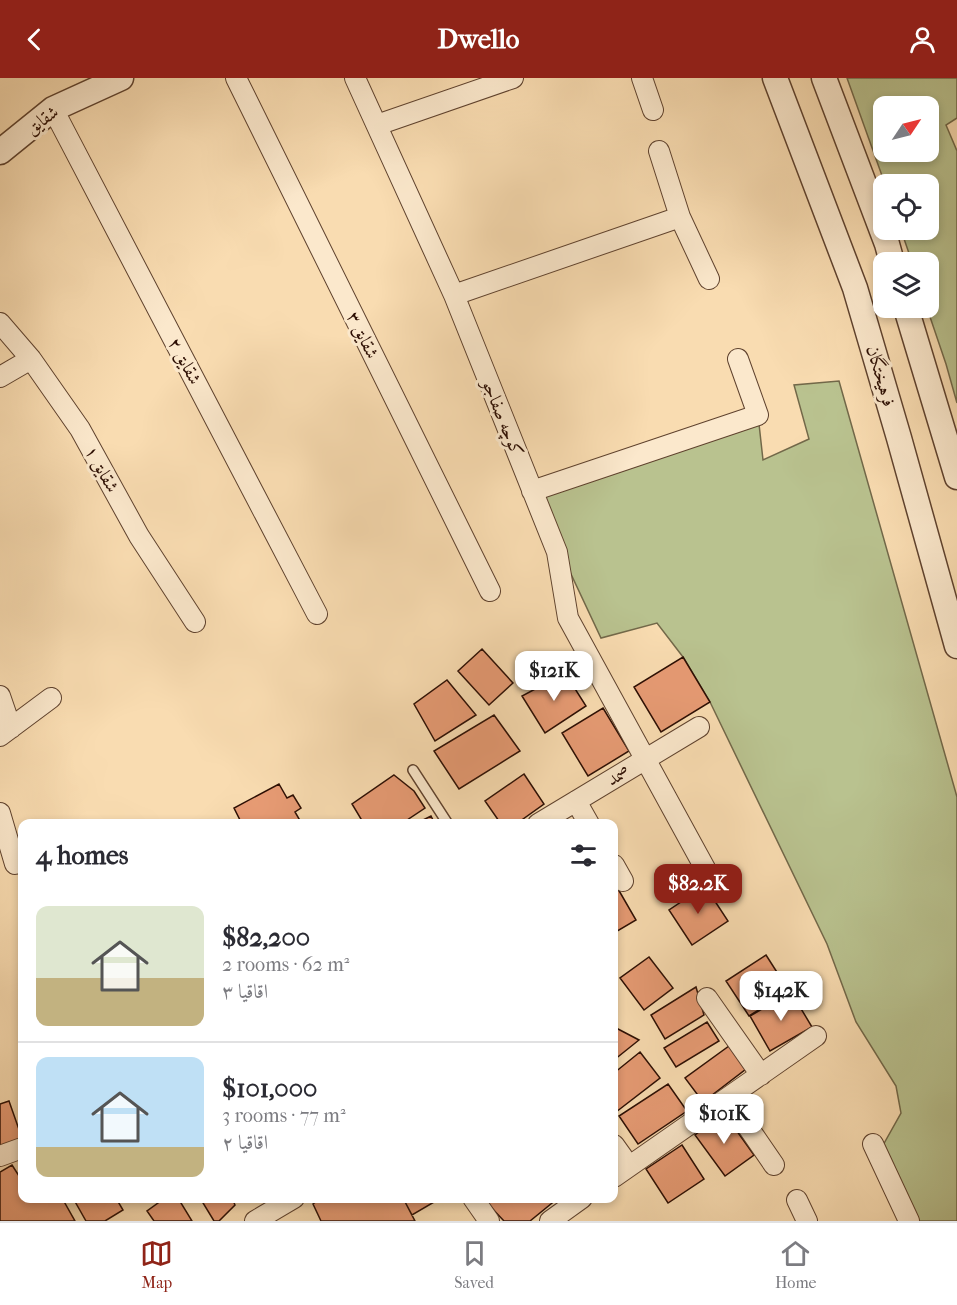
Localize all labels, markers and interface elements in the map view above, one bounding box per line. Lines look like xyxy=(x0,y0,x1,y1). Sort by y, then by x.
icon: back xyxy=(18,23,51,56)
text: Dwello xyxy=(438,23,519,55)
icon: person xyxy=(906,23,939,56)
north arrow xyxy=(873,96,939,162)
map controls xyxy=(873,96,939,318)
street label: شقایق xyxy=(22,101,63,139)
button: locate xyxy=(873,174,939,240)
button: layers xyxy=(873,252,939,318)
street label: شقایق ۳ xyxy=(342,308,383,362)
street label: شقایق ۲ xyxy=(164,334,206,388)
street label: فرهیختگان xyxy=(861,343,901,409)
street label: کوچه صفاجو xyxy=(475,375,527,460)
street label: شقایق ۱ xyxy=(80,442,123,496)
pin: $121K xyxy=(512,651,596,702)
text: $121K xyxy=(529,659,579,682)
street label: صمد xyxy=(603,760,634,791)
icon: filters xyxy=(567,839,600,872)
text: 4 homes xyxy=(36,840,128,871)
pin: $82.2K xyxy=(649,864,747,915)
text: $82.2K xyxy=(668,872,728,895)
text: $82,200 xyxy=(222,922,310,953)
icon: home xyxy=(84,930,156,1002)
text: 2 rooms · 62 m² xyxy=(222,953,349,976)
pin: $142K xyxy=(739,971,823,1022)
text: $142K xyxy=(754,979,808,1002)
text: اقاقیا ۳ xyxy=(222,980,268,1003)
text: $101,000 xyxy=(222,1073,317,1104)
icon: home xyxy=(84,1081,156,1153)
pin: $101K xyxy=(682,1094,766,1145)
text: $101K xyxy=(699,1102,749,1125)
text: 3 rooms · 77 m² xyxy=(222,1104,346,1127)
text: اقاقیا ۲ xyxy=(222,1131,268,1154)
tab: Map xyxy=(140,1237,173,1292)
tab: Saved xyxy=(454,1237,494,1292)
tab: Home xyxy=(775,1237,817,1292)

